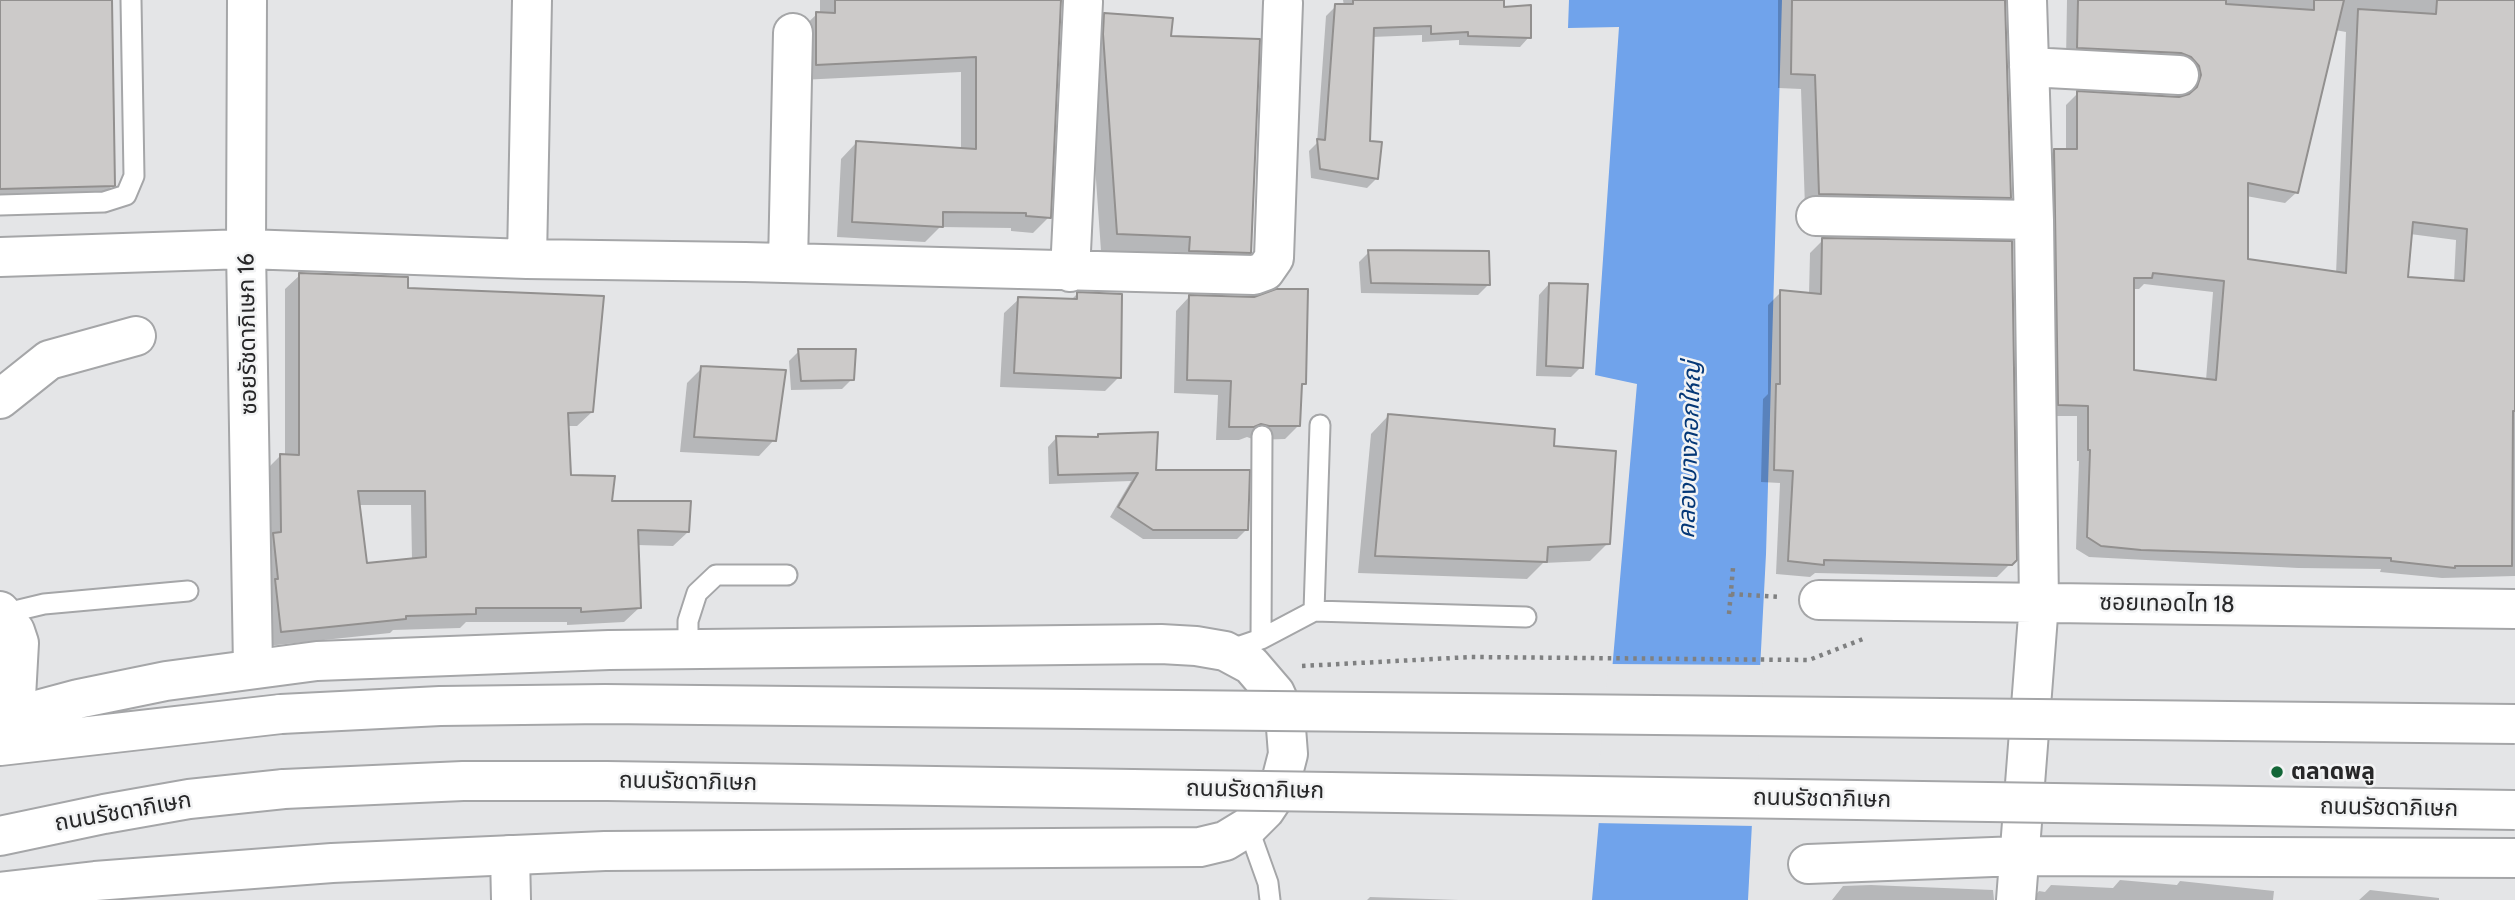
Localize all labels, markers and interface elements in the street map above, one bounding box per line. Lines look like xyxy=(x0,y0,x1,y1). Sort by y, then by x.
street label: ซอยรัชดาภิเษก 16 xyxy=(233,253,263,415)
water label: คลองบางกอกใหญ่ xyxy=(1673,361,1707,539)
street label: ซอยเทอดไท 18 xyxy=(2099,589,2235,619)
place label: ตลาดพลู xyxy=(2291,758,2375,786)
marker: ตลาดพลู xyxy=(2269,764,2285,780)
street label: ถนนรัชดาภิเษก xyxy=(619,767,757,797)
street label: ถนนรัชดาภิเษก xyxy=(1186,775,1324,805)
street label: ถนนรัชดาภิเษก xyxy=(1753,784,1891,814)
street label: ถนนรัชดาภิเษก xyxy=(52,786,194,838)
street label: ถนนรัชดาภิเษก xyxy=(2320,793,2458,823)

